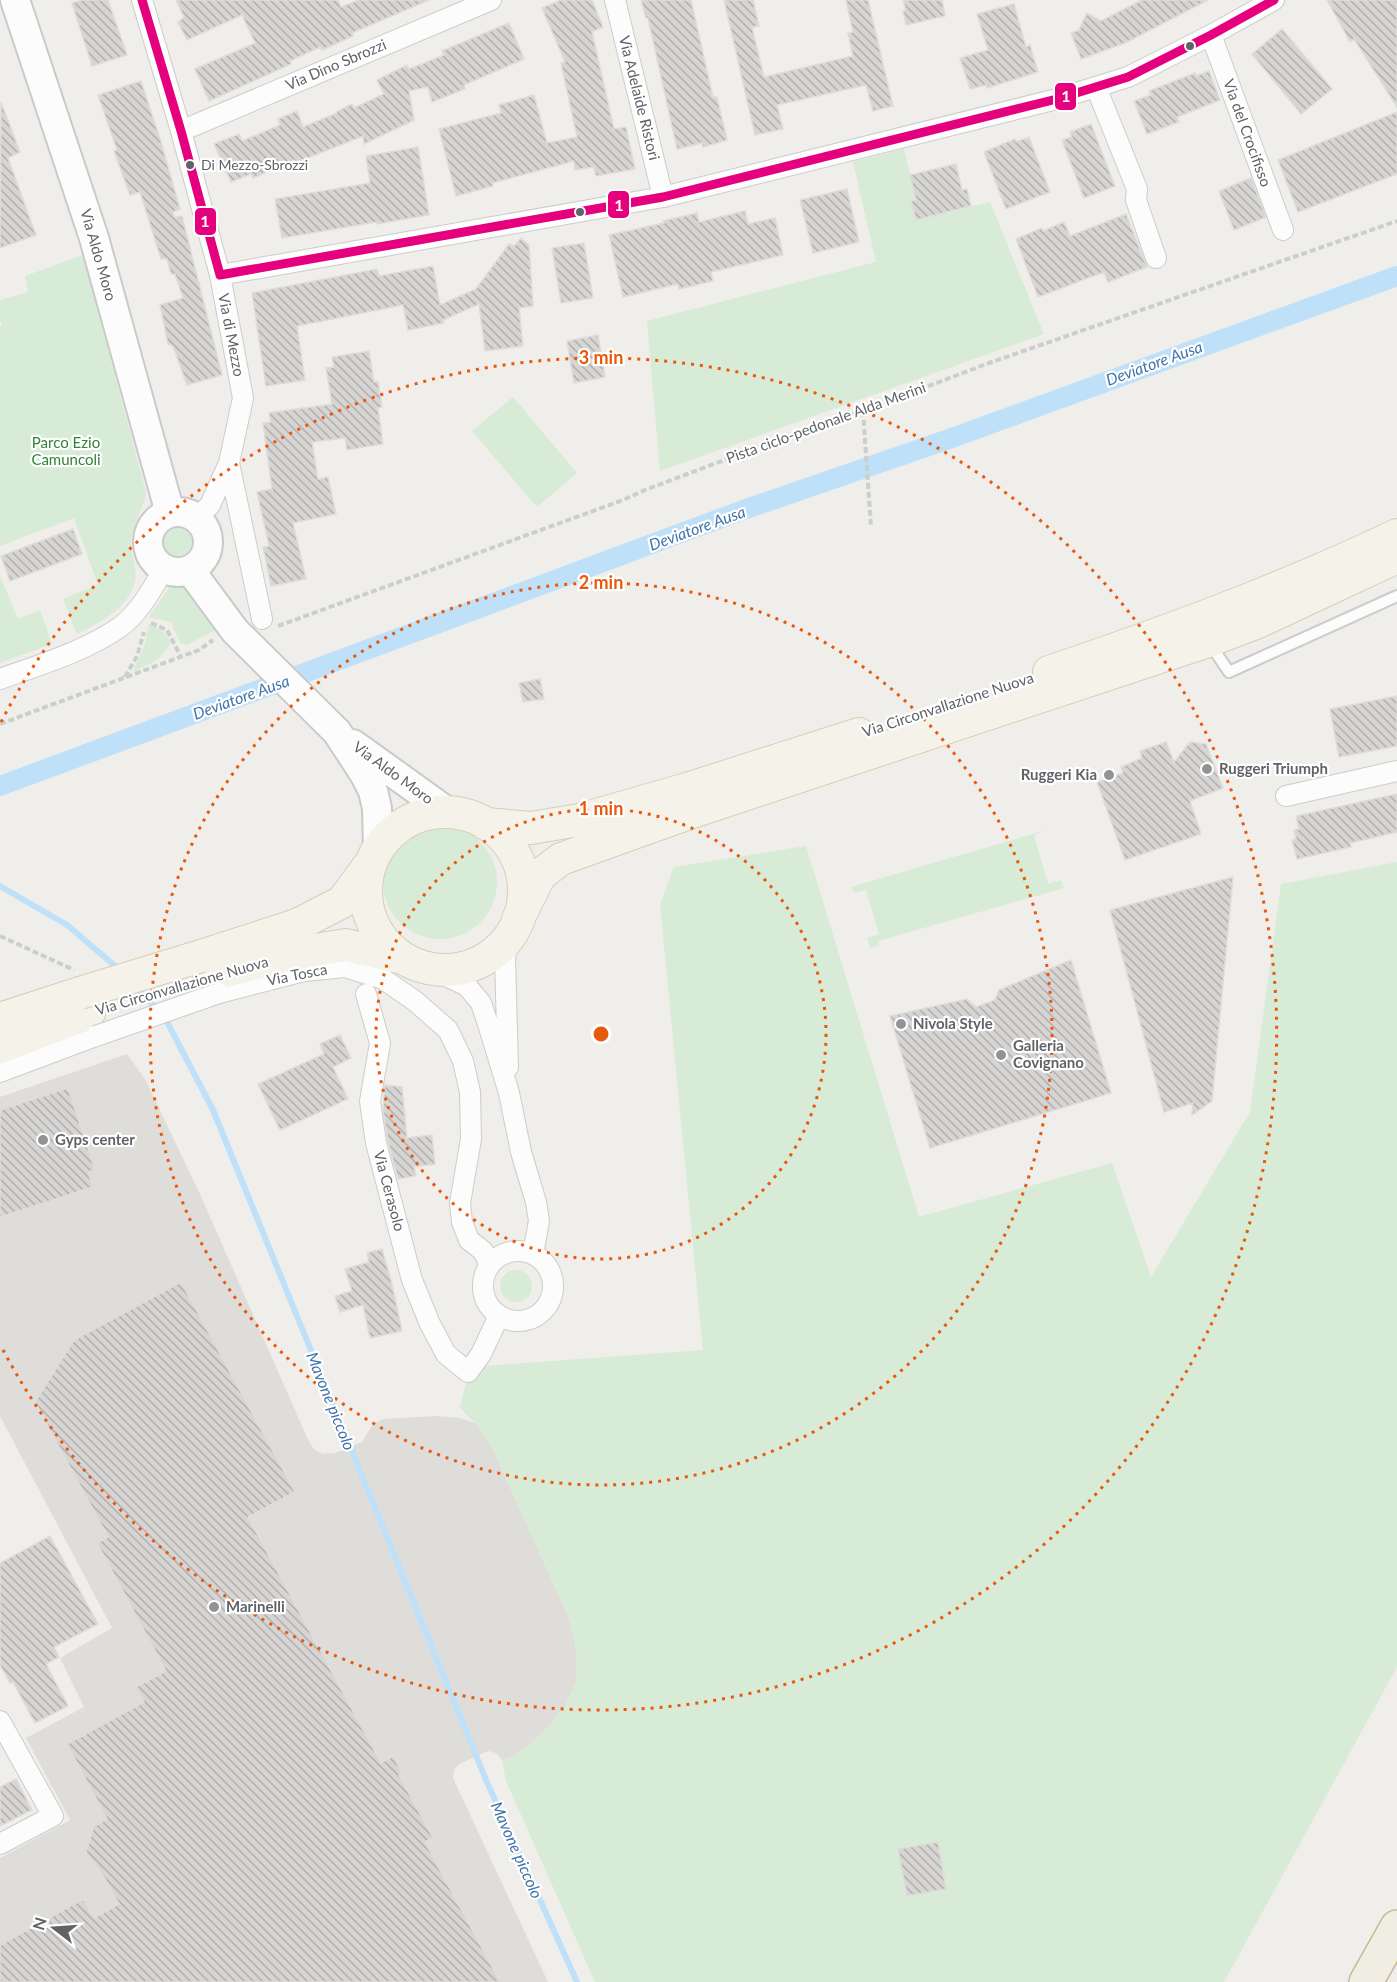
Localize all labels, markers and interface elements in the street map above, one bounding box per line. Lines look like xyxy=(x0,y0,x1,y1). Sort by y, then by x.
street label: Via Adelaide Ristori xyxy=(616,34,664,162)
street label: Via Dino Sbrozzi xyxy=(283,35,389,93)
unlabelled marker xyxy=(1184,40,1196,52)
street label: Via del Crocifisso xyxy=(1220,76,1276,189)
line badge: 1 xyxy=(1054,82,1077,111)
text: 1 xyxy=(1061,86,1071,105)
place label: Di Mezzo-Sbrozzi xyxy=(201,156,308,173)
marker: Di Mezzo-Sbrozzi xyxy=(184,159,196,171)
line badge: 1 xyxy=(607,190,630,219)
text: 1 xyxy=(614,195,624,214)
unlabelled marker xyxy=(574,206,586,218)
street label: Via Aldo Moro xyxy=(77,207,121,303)
line badge: 1 xyxy=(194,207,217,236)
text: 1 xyxy=(200,211,210,230)
street label: Via di Mezzo xyxy=(215,292,249,378)
water label: Deviatore Ausa xyxy=(1103,336,1205,389)
text: 3 min xyxy=(579,346,623,368)
street label: Pista ciclo-pedonale Alda Merini xyxy=(723,377,928,467)
park label: Parco Ezio Camuncoli xyxy=(31,433,101,468)
water label: Deviatore Ausa xyxy=(646,501,748,554)
text: 2 min xyxy=(579,571,623,593)
street label: Via Circonvallazione Nuova xyxy=(860,668,1036,740)
water label: Deviatore Ausa xyxy=(190,670,292,723)
street label: Via Aldo Moro xyxy=(350,737,437,807)
place label: Ruggeri Triumph xyxy=(1219,759,1328,777)
marker: Ruggeri Triumph xyxy=(1200,762,1214,776)
place label: Ruggeri Kia xyxy=(1021,765,1097,783)
marker: Ruggeri Kia xyxy=(1102,768,1116,782)
text: 1 min xyxy=(579,797,623,819)
street label: Via Circonvallazione Nuova xyxy=(93,952,270,1018)
street label: Via Tosca xyxy=(265,959,329,989)
place label: Nivola Style xyxy=(913,1014,993,1032)
marker: Nivola Style xyxy=(894,1017,908,1031)
centre of rings xyxy=(591,1024,611,1044)
place label: Galleria Covignano xyxy=(1013,1036,1084,1071)
marker: Galleria Covignano xyxy=(994,1048,1008,1062)
place label: Gyps center xyxy=(55,1130,135,1148)
marker: Gyps center xyxy=(36,1133,50,1147)
street label: Via Cerasolo xyxy=(371,1148,409,1233)
water label: Mavone piccolo xyxy=(303,1349,360,1453)
place label: Marinelli xyxy=(226,1597,285,1615)
marker: Marinelli xyxy=(207,1600,221,1614)
water label: Mavone piccolo xyxy=(488,1798,547,1901)
north arrow xyxy=(24,1898,84,1958)
text: N xyxy=(28,1915,50,1932)

